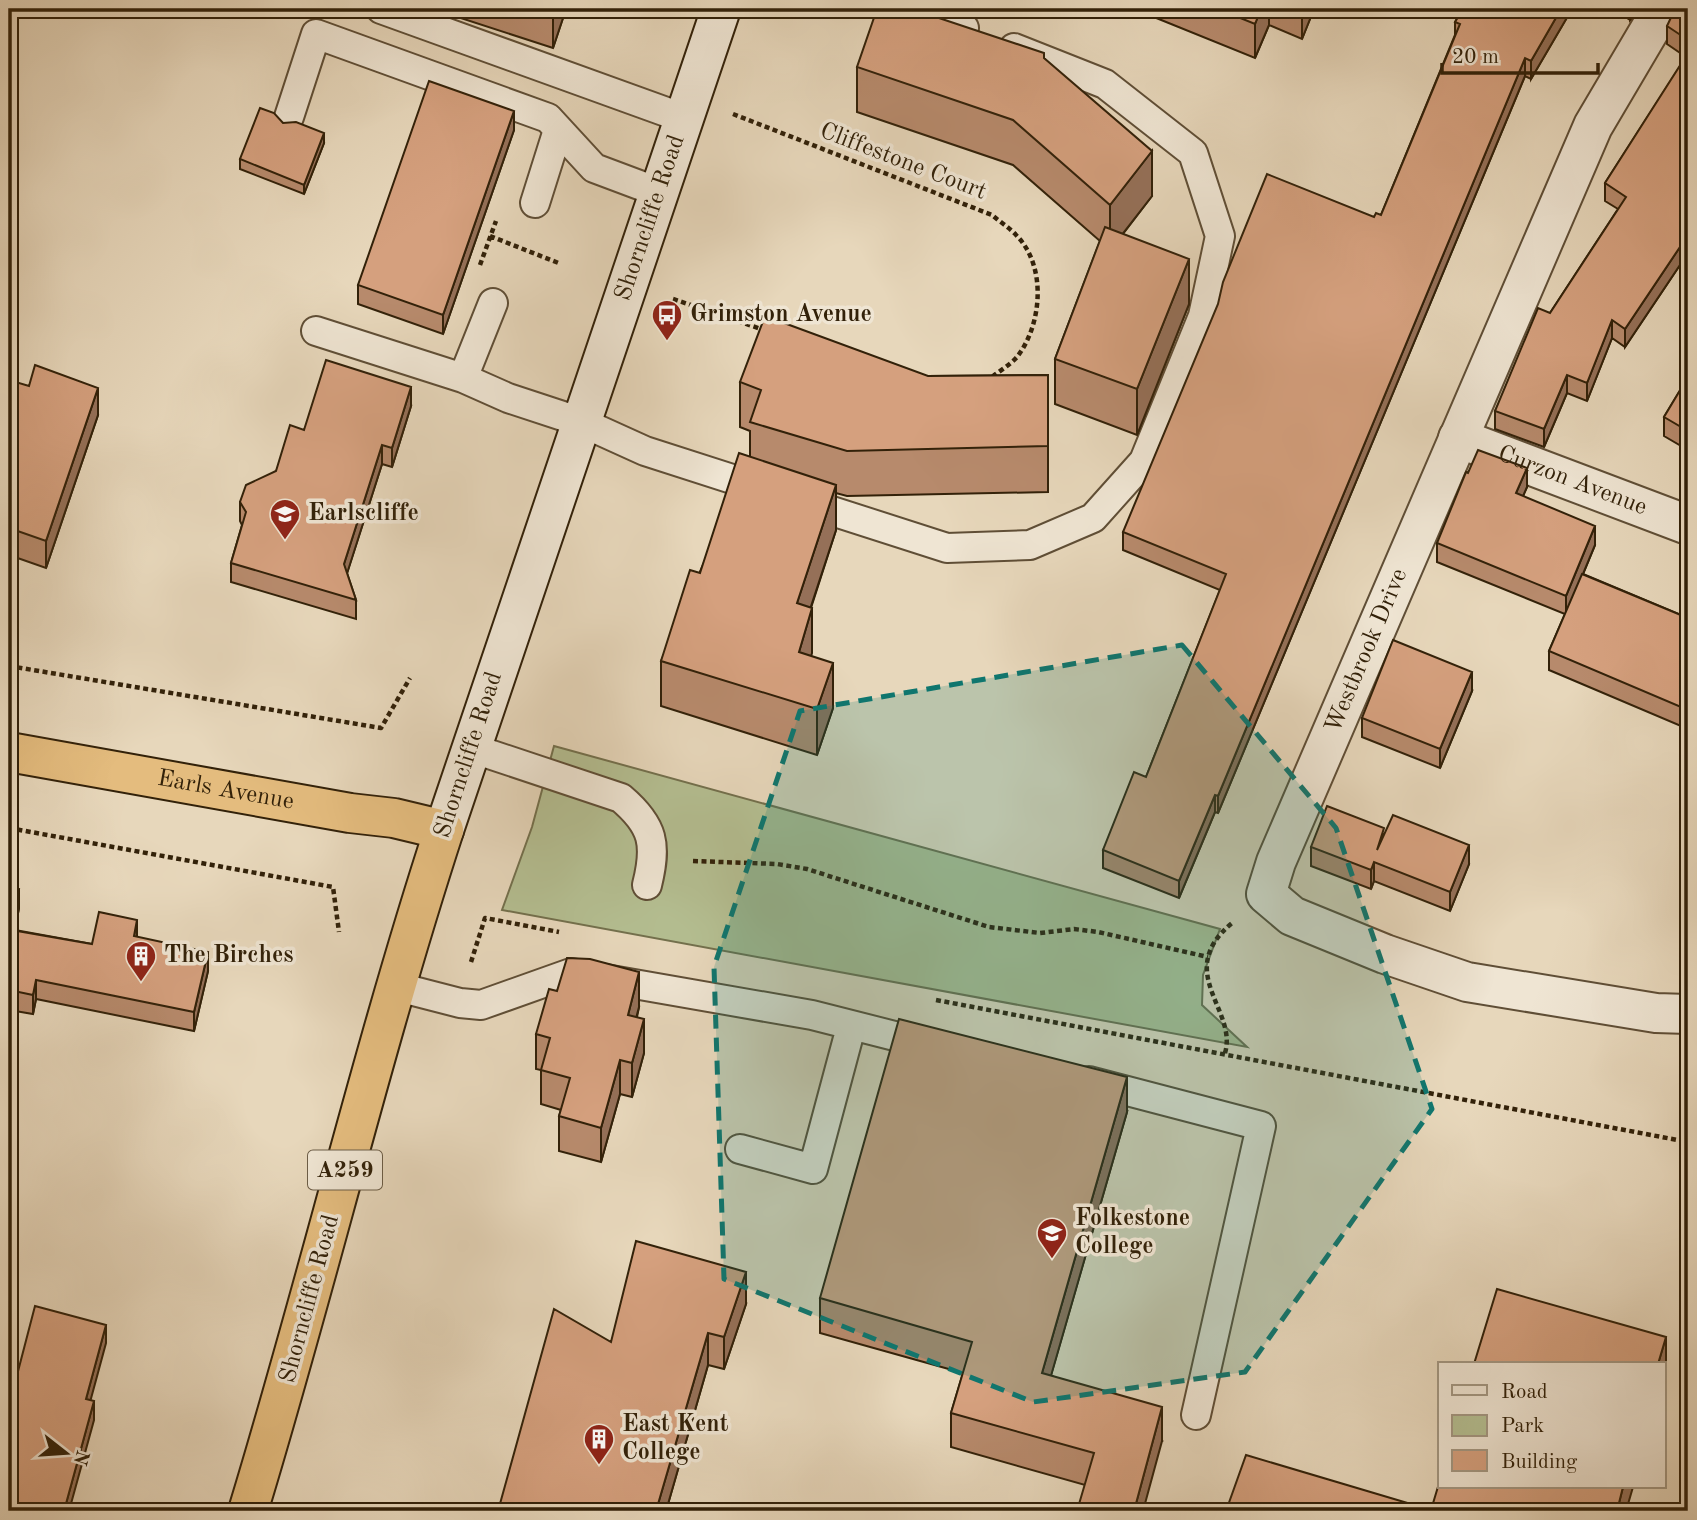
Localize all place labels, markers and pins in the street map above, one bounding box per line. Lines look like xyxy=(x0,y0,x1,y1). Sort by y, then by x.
bus stop icon: Grimston Avenue xyxy=(650,298,684,342)
place label: Grimston Avenue xyxy=(690,303,872,327)
school or university icon: Earlscliffe xyxy=(268,497,302,541)
place label: Earlscliffe xyxy=(308,502,419,526)
building icon: The Birches xyxy=(124,939,158,983)
place label: The Birches xyxy=(164,944,294,968)
place label: Folkestone College xyxy=(1075,1207,1190,1259)
school or university icon: Folkestone College xyxy=(1035,1216,1069,1260)
place label: East Kent College xyxy=(622,1413,729,1465)
building icon: East Kent College xyxy=(582,1422,616,1466)

